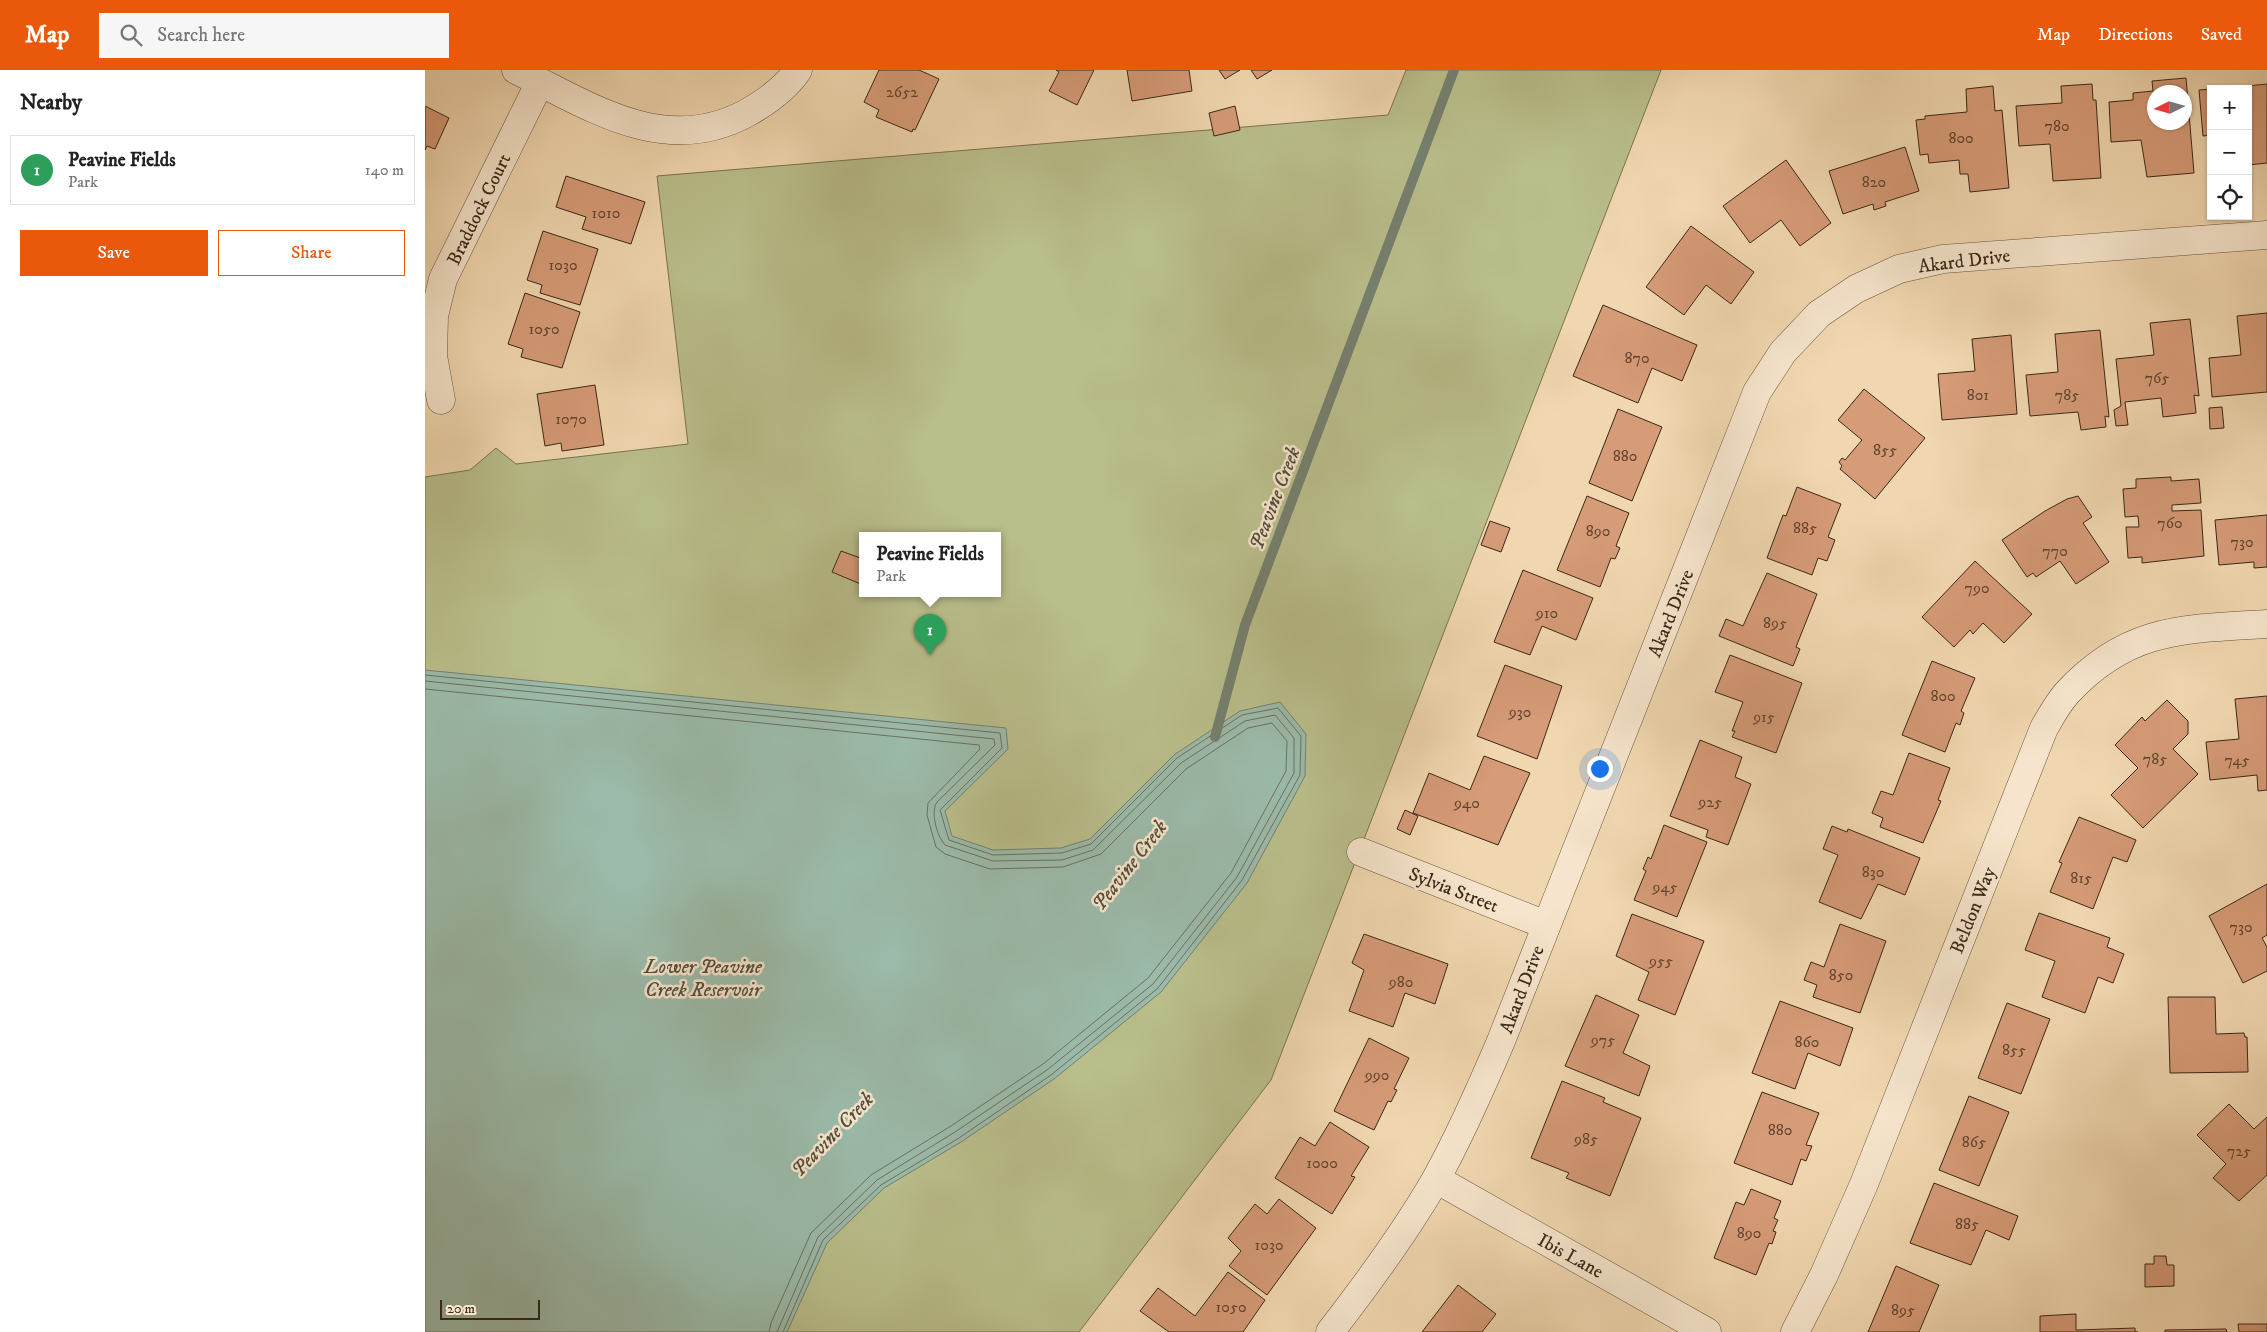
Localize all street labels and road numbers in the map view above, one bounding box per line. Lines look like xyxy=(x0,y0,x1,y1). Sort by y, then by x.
street label: Braddock Court xyxy=(442,150,516,269)
street label: Akard Drive xyxy=(1917,244,2012,279)
street label: Akard Drive xyxy=(1643,566,1699,661)
street label: Sylvia Street xyxy=(1405,863,1502,918)
street label: Beldon Way xyxy=(1946,863,2002,957)
street label: Akard Drive xyxy=(1495,942,1550,1037)
street label: Ibis Lane xyxy=(1533,1229,1607,1284)

